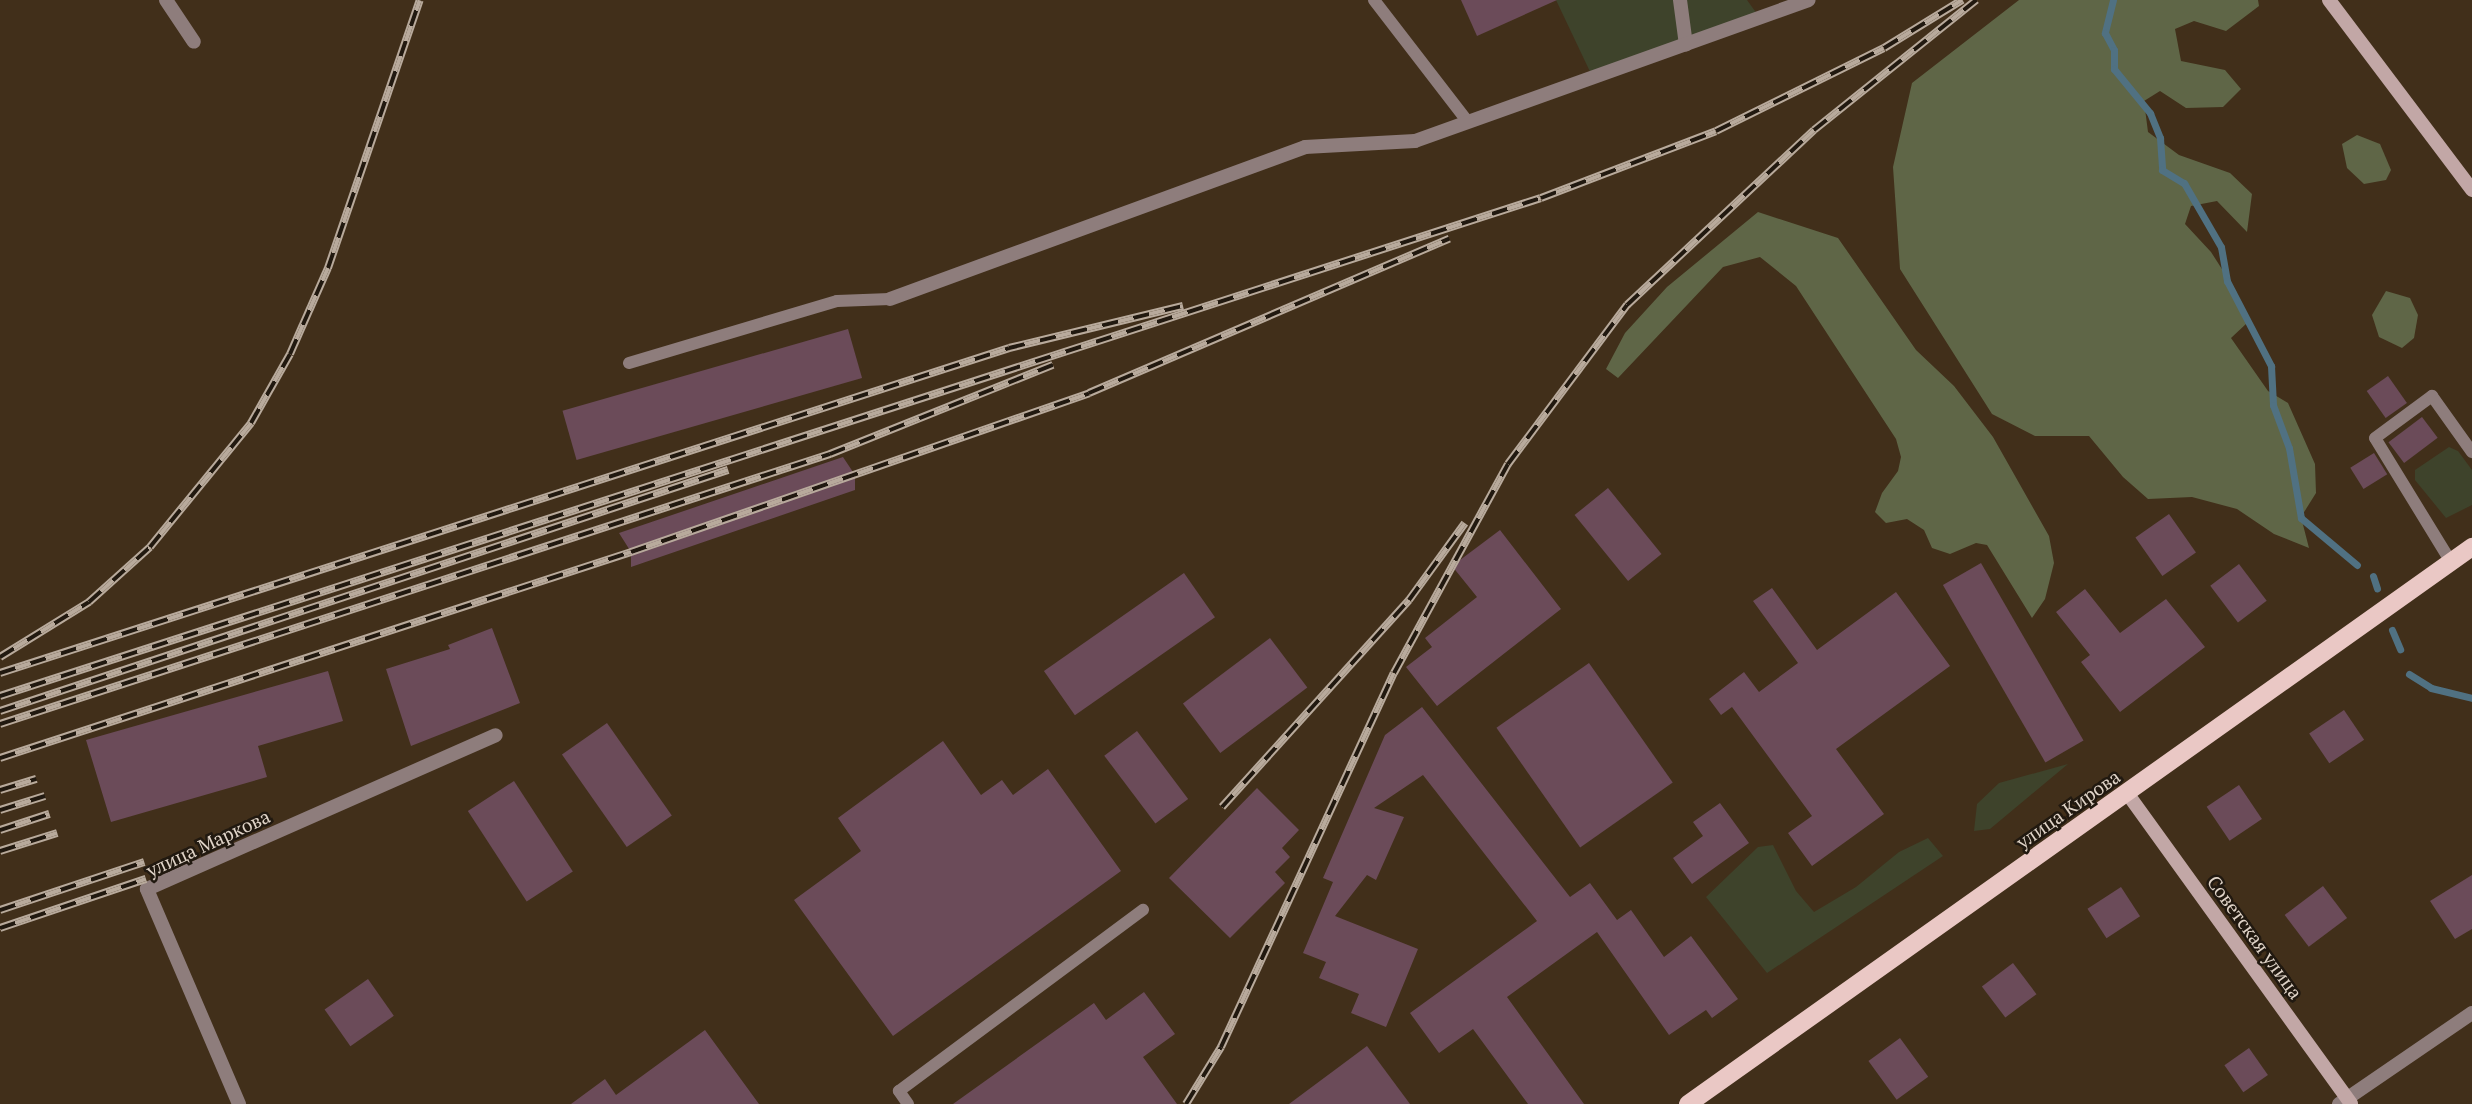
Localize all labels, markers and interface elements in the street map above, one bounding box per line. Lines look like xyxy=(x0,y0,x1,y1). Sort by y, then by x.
street label: улица Кирова xyxy=(2012,765,2124,853)
street label: улица Маркова xyxy=(142,804,274,882)
street label: Советская улица xyxy=(2203,871,2307,1003)

